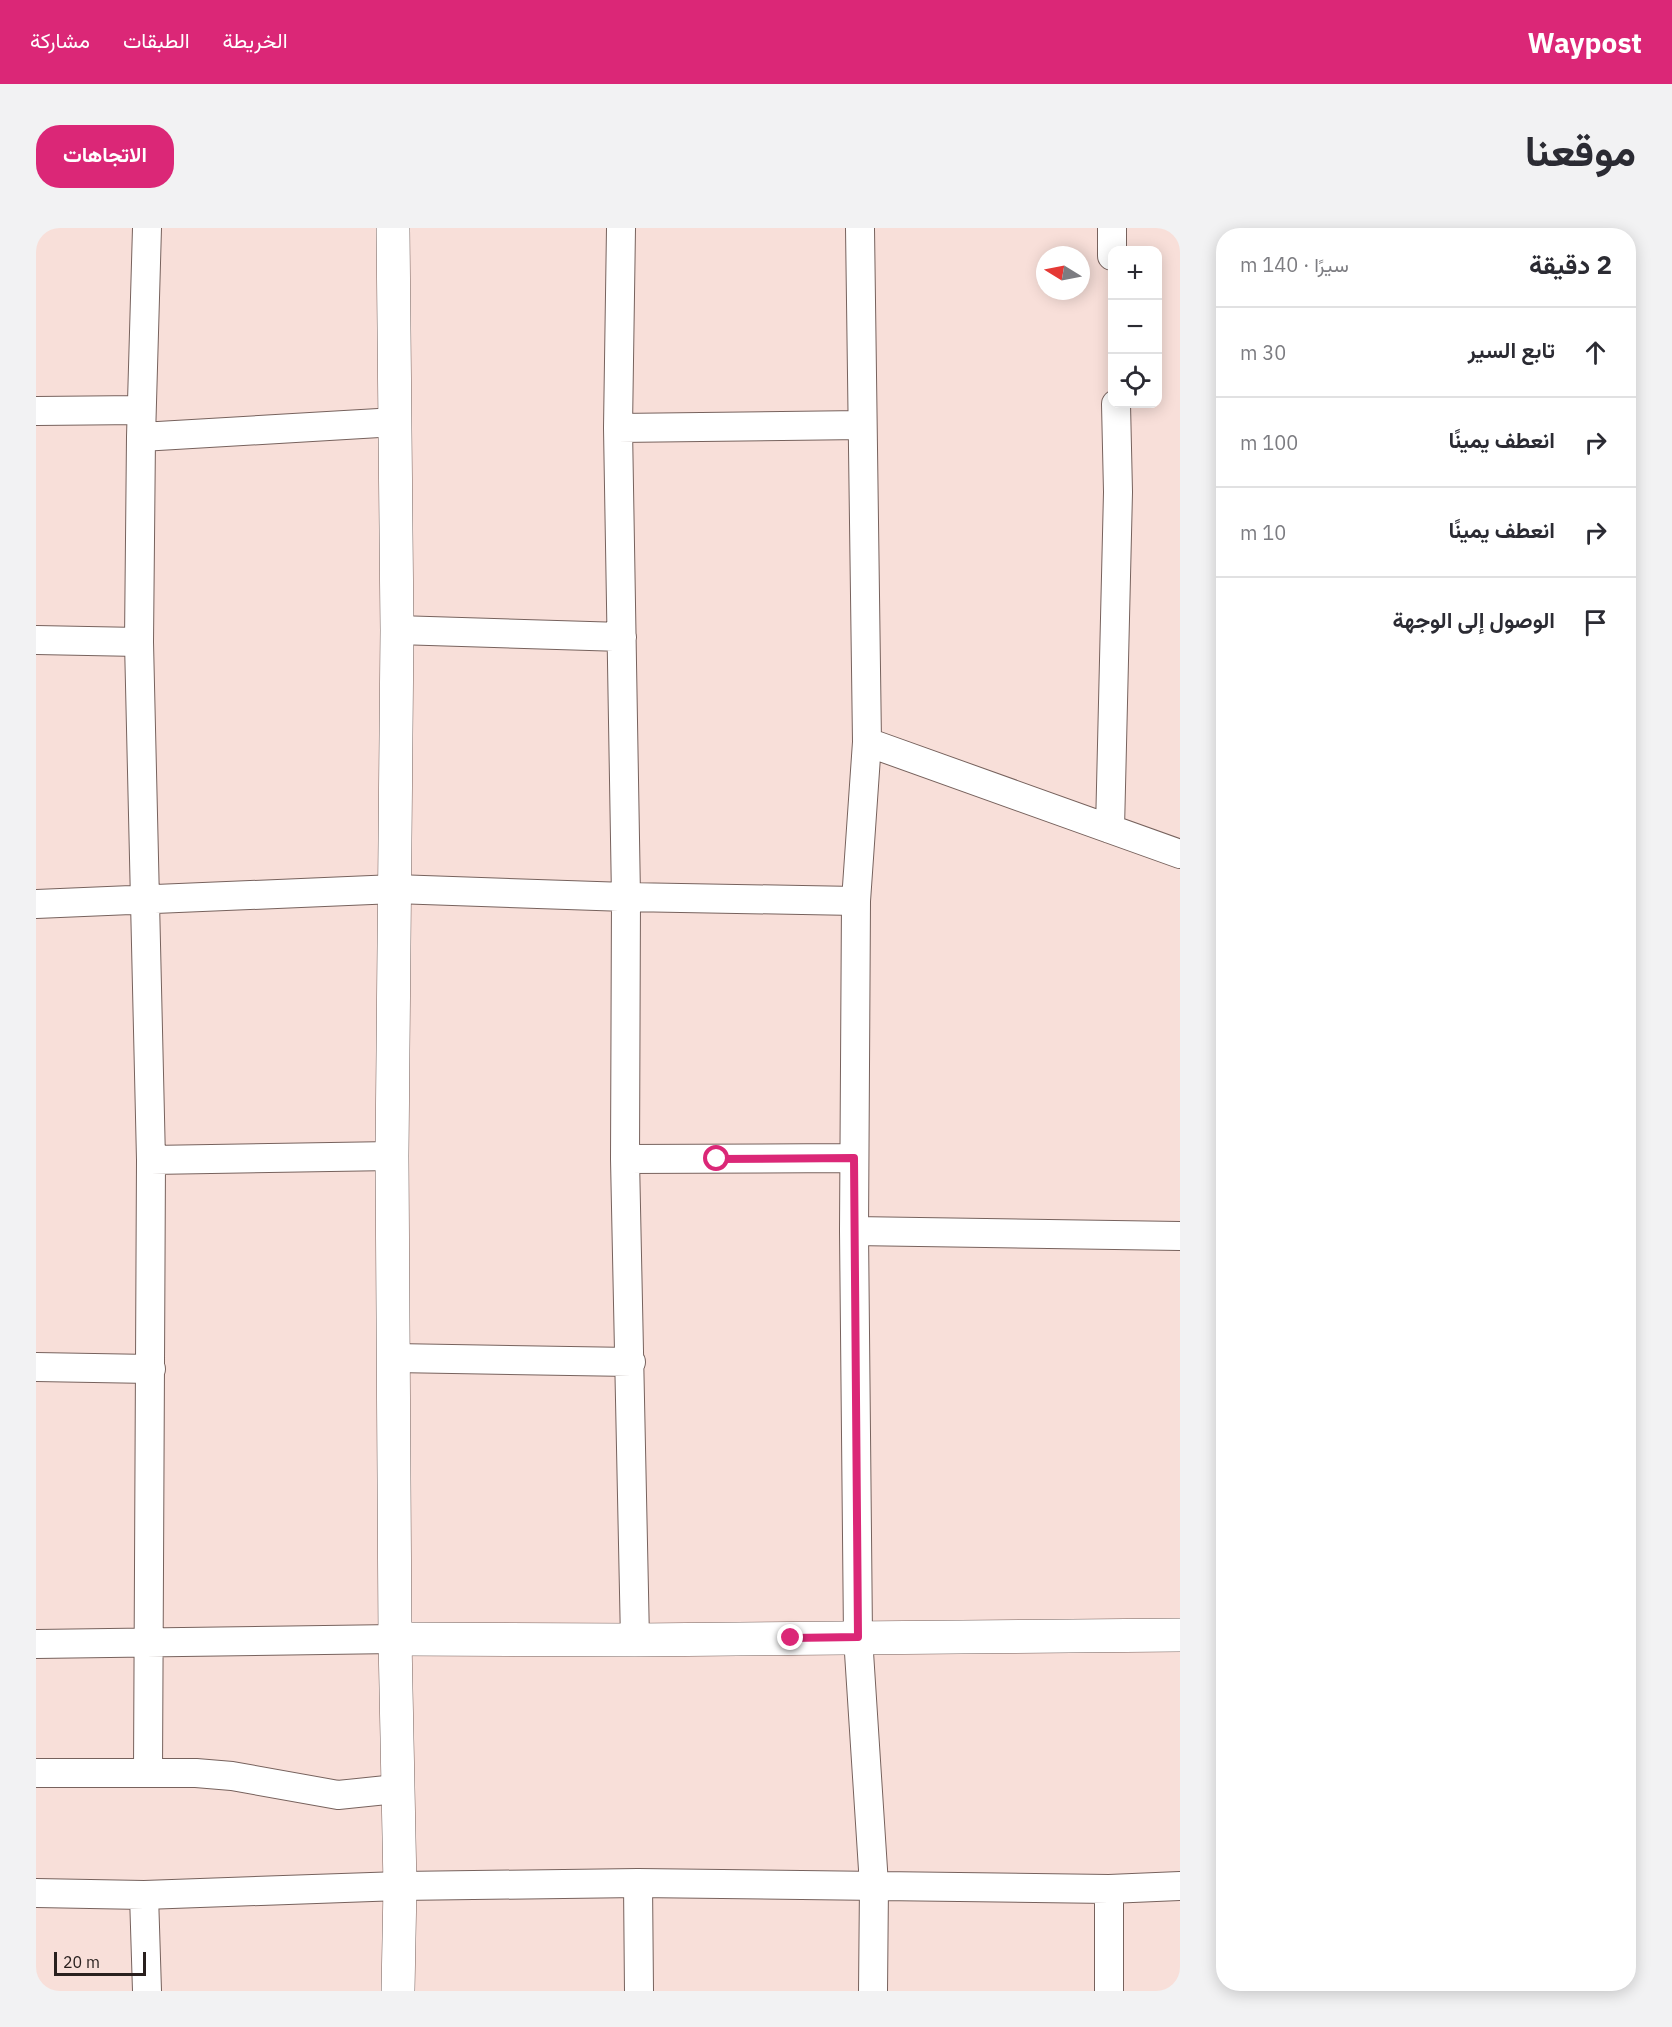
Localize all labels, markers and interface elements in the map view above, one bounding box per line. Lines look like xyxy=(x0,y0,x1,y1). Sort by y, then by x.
text: Waypost xyxy=(1528,24,1642,61)
text: مشاركة xyxy=(30,26,90,54)
text: الطبقات xyxy=(123,26,190,54)
text: الخريطة xyxy=(223,26,288,54)
text: موقعنا xyxy=(1525,123,1636,178)
button: الاتجاهات xyxy=(36,125,174,188)
north arrow xyxy=(1036,246,1090,300)
map controls xyxy=(1108,246,1162,408)
button: + xyxy=(1108,246,1162,300)
text: 2 دقيقة xyxy=(1529,247,1612,281)
text: سيرًا · 140 m xyxy=(1240,251,1349,278)
button: − xyxy=(1108,300,1162,354)
text: تابع السير xyxy=(1468,335,1555,364)
icon: ahead xyxy=(1579,336,1612,369)
text: 30 m xyxy=(1240,339,1286,366)
button: locate xyxy=(1108,354,1162,408)
text: انعطف يمينًا xyxy=(1448,425,1555,454)
icon: right xyxy=(1579,426,1612,459)
text: 100 m xyxy=(1240,429,1298,456)
text: انعطف يمينًا xyxy=(1448,515,1555,544)
icon: right xyxy=(1579,516,1612,549)
text: 10 m xyxy=(1240,519,1286,546)
text: الوصول إلى الوجهة xyxy=(1393,605,1555,634)
icon: arrive xyxy=(1579,606,1612,639)
route start xyxy=(703,1145,729,1171)
route end xyxy=(777,1624,803,1650)
scale bar xyxy=(54,1949,146,1976)
text: 20 m xyxy=(63,1952,100,1972)

